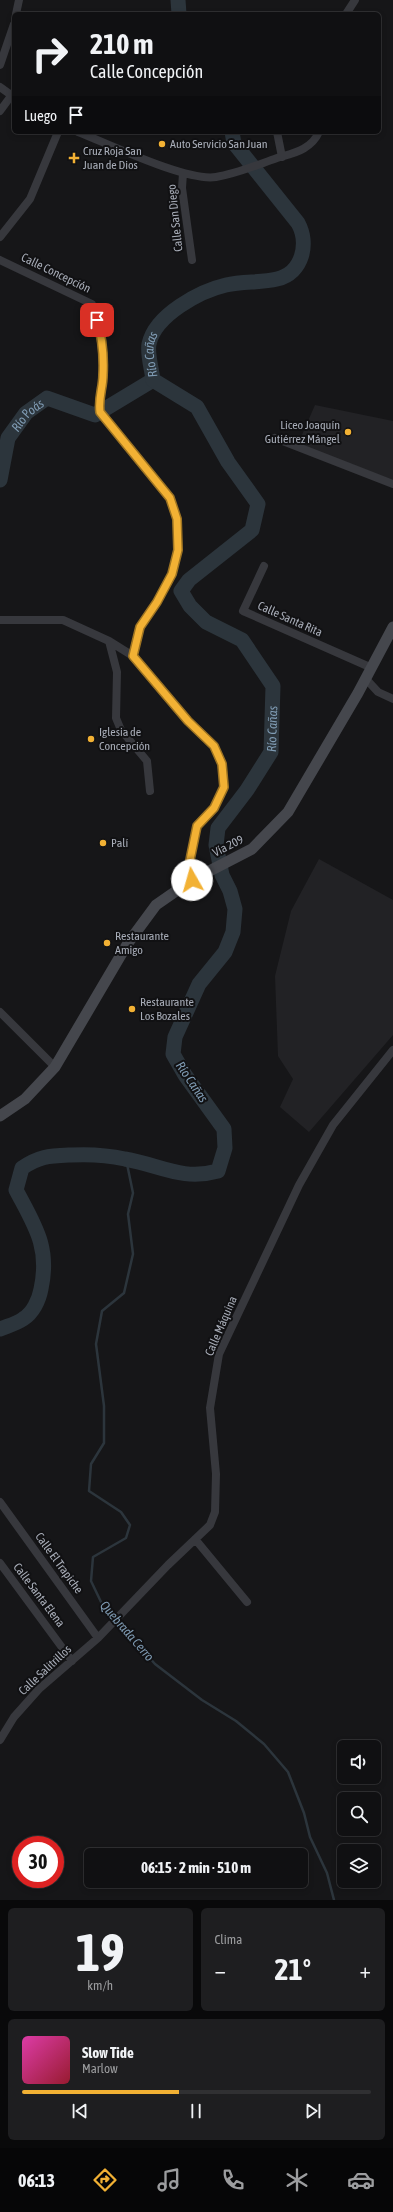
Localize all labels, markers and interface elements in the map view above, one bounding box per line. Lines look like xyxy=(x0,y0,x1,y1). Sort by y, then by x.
icon: right xyxy=(24,28,76,80)
text: 210 m xyxy=(90,28,153,60)
text: Calle Concepción xyxy=(90,61,203,82)
icon: arrive xyxy=(65,104,87,126)
text: Luego xyxy=(24,107,57,124)
place label: Auto Servicio San Juan xyxy=(170,137,268,151)
marker: Auto Servicio San Juan xyxy=(157,139,167,149)
place label: Cruz Roja San Juan de Dios xyxy=(83,144,142,172)
marker: Cruz Roja San Juan de Dios xyxy=(68,152,80,164)
street label: Calle San Diego xyxy=(164,183,186,252)
street label: Calle Concepción xyxy=(19,250,93,296)
pin xyxy=(80,303,114,337)
icon: arrive xyxy=(86,309,108,331)
water label: Río Cañas xyxy=(141,328,160,379)
water label: Río Poás xyxy=(8,395,47,434)
place label: Liceo Joaquín Gutiérrez Mángel xyxy=(265,418,341,446)
marker: Liceo Joaquín Gutiérrez Mángel xyxy=(343,427,353,437)
street label: Calle Santa Rita xyxy=(256,599,324,639)
water label: Río Cañas xyxy=(264,705,280,752)
place label: Iglesia de Concepción xyxy=(99,725,150,753)
marker: Iglesia de Concepción xyxy=(86,734,96,744)
street label: Vía 209 xyxy=(210,832,246,860)
place label: Palí xyxy=(111,836,128,850)
marker: Palí xyxy=(98,838,108,848)
position arrow xyxy=(171,859,213,901)
place label: Restaurante Amigo xyxy=(115,929,169,957)
marker: Restaurante Amigo xyxy=(102,938,112,948)
place label: Restaurante Los Bozales xyxy=(140,995,194,1023)
marker: Restaurante Los Bozales xyxy=(127,1004,137,1014)
water label: Río Cañas xyxy=(173,1059,211,1106)
street label: Calle Máquina xyxy=(202,1294,240,1358)
street label: Calle El Trapiche xyxy=(32,1530,86,1596)
street label: Calle Santa Elena xyxy=(10,1560,68,1630)
water label: Quebrada Cerro xyxy=(97,1598,157,1664)
street label: Calle Salitrillos xyxy=(16,1642,74,1698)
map controls xyxy=(337,1740,381,1888)
button: sound xyxy=(337,1740,381,1784)
button: search xyxy=(337,1792,381,1836)
speed limit sign: 30 xyxy=(12,1836,64,1888)
button: layers xyxy=(337,1844,381,1888)
text: 06:15 · 2 min · 510 m xyxy=(141,1859,251,1876)
text: 19 xyxy=(76,1922,125,1982)
text: Clima xyxy=(215,1932,242,1947)
text: 21° xyxy=(275,1952,311,1986)
text: − xyxy=(215,1957,226,1983)
text: + xyxy=(360,1957,371,1983)
text: km/h xyxy=(87,1978,113,1993)
text: Slow Tide xyxy=(82,2044,134,2061)
text: Marlow xyxy=(82,2061,118,2076)
icon: previous xyxy=(69,2100,91,2122)
icon: pause xyxy=(185,2100,207,2122)
icon: next xyxy=(302,2100,324,2122)
icon: directions xyxy=(91,2166,119,2194)
icon: music xyxy=(155,2166,183,2194)
icon: phone xyxy=(219,2166,247,2194)
icon: climate xyxy=(283,2166,311,2194)
icon: car xyxy=(347,2166,375,2194)
text: 06:13 xyxy=(18,2170,55,2191)

